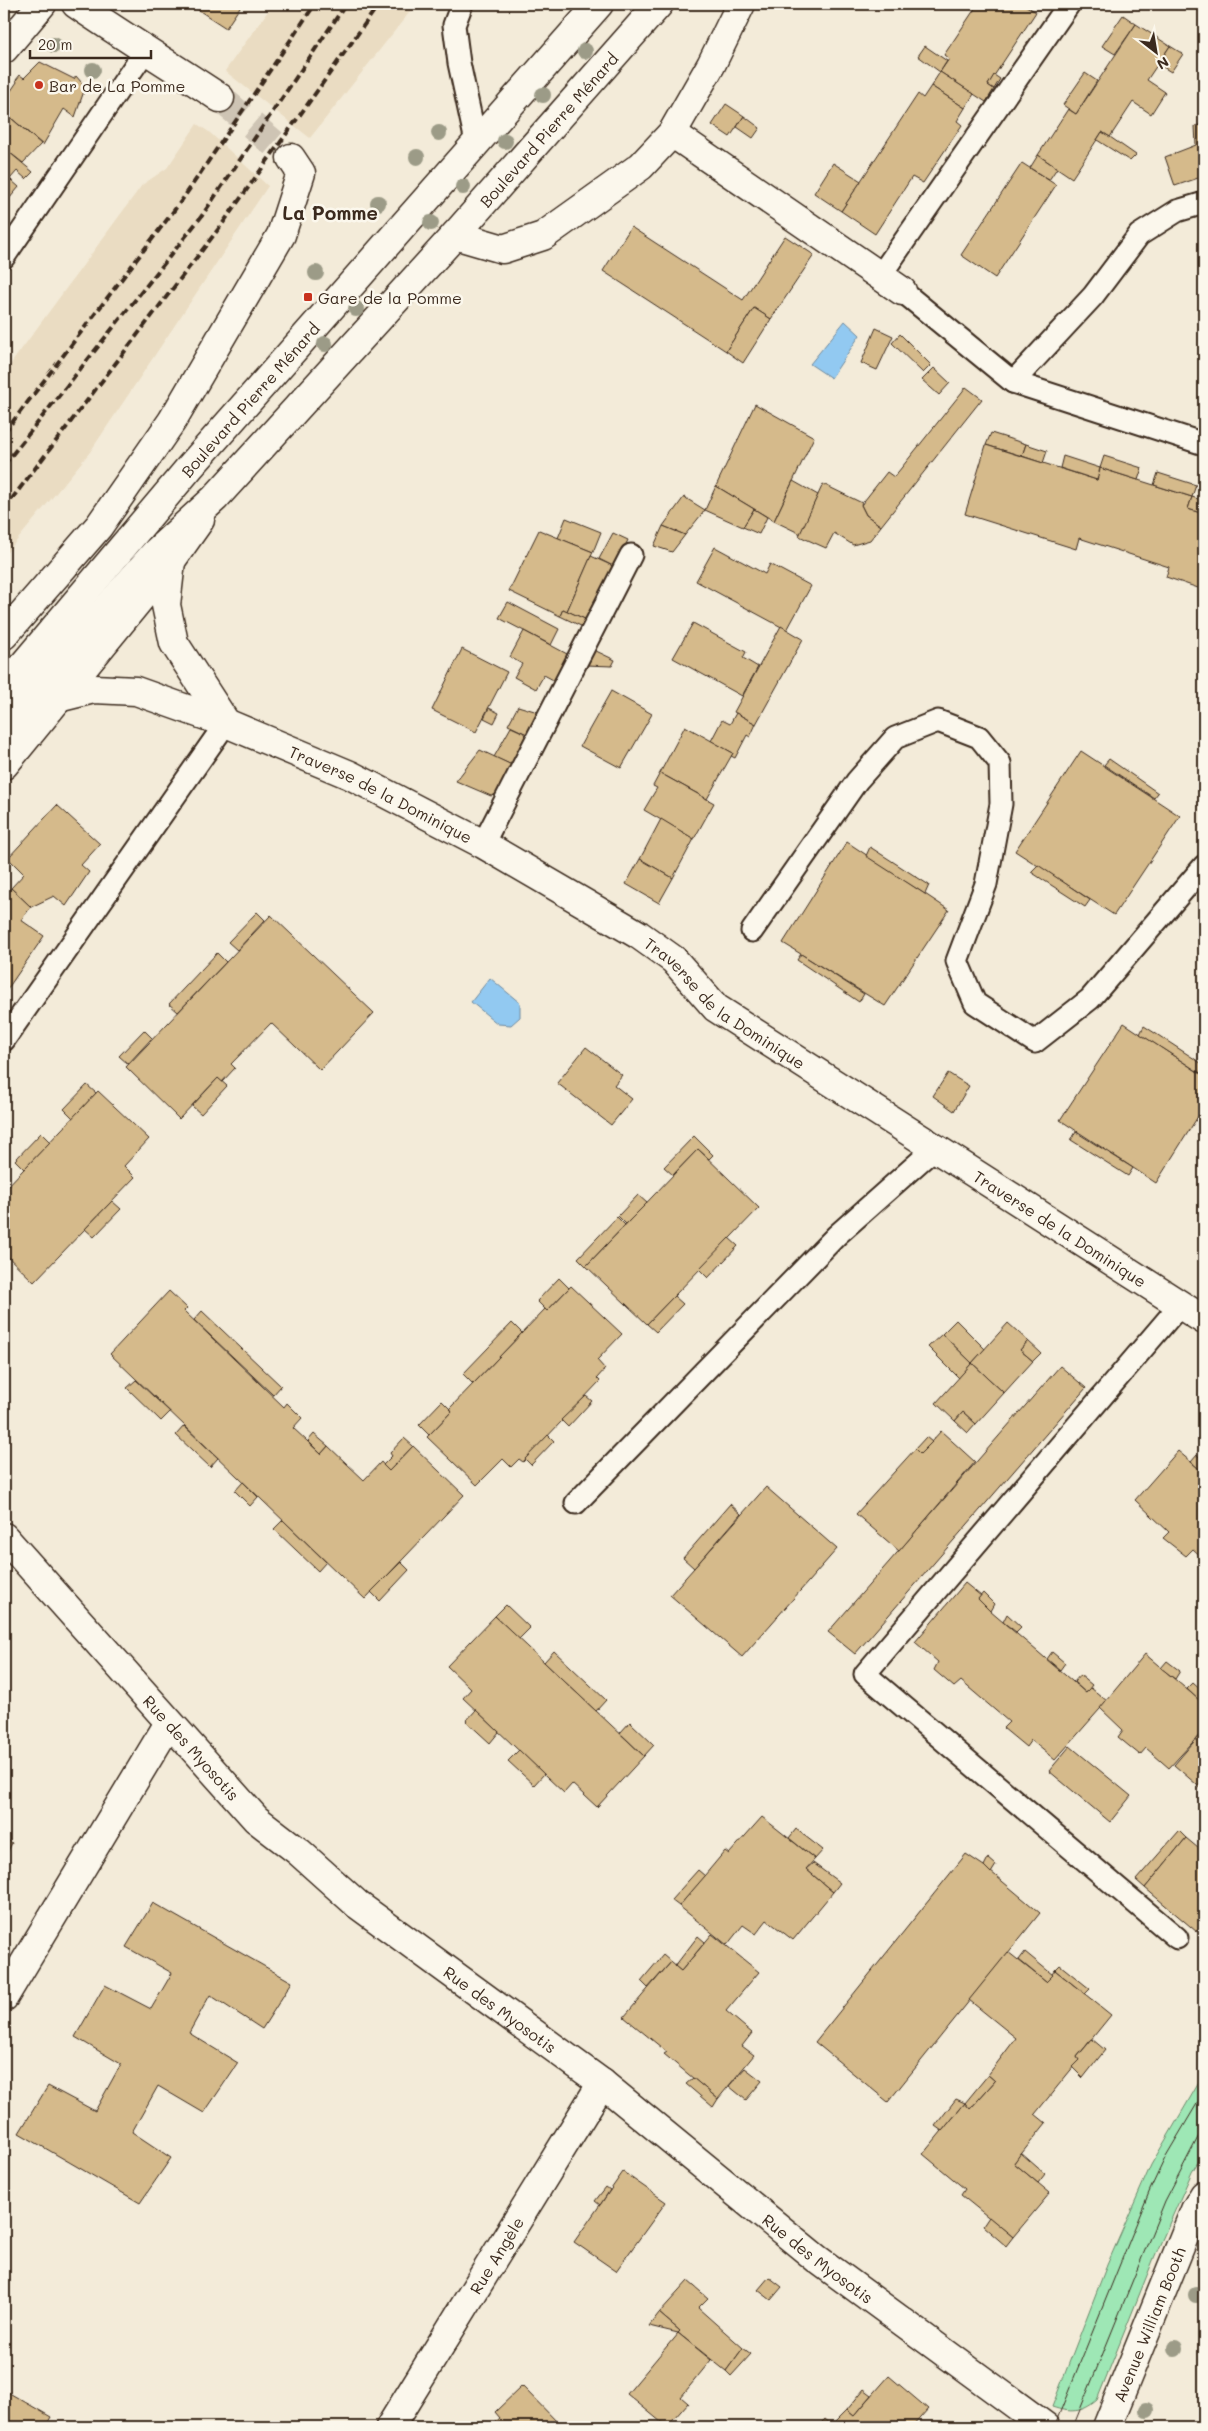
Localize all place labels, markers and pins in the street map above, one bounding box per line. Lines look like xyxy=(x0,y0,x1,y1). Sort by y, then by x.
place label: Bar de La Pomme xyxy=(49,75,185,96)
marker: Bar de La Pomme xyxy=(33,79,45,91)
place label: Gare de la Pomme xyxy=(318,287,462,308)
marker: Gare de la Pomme xyxy=(302,291,314,303)

